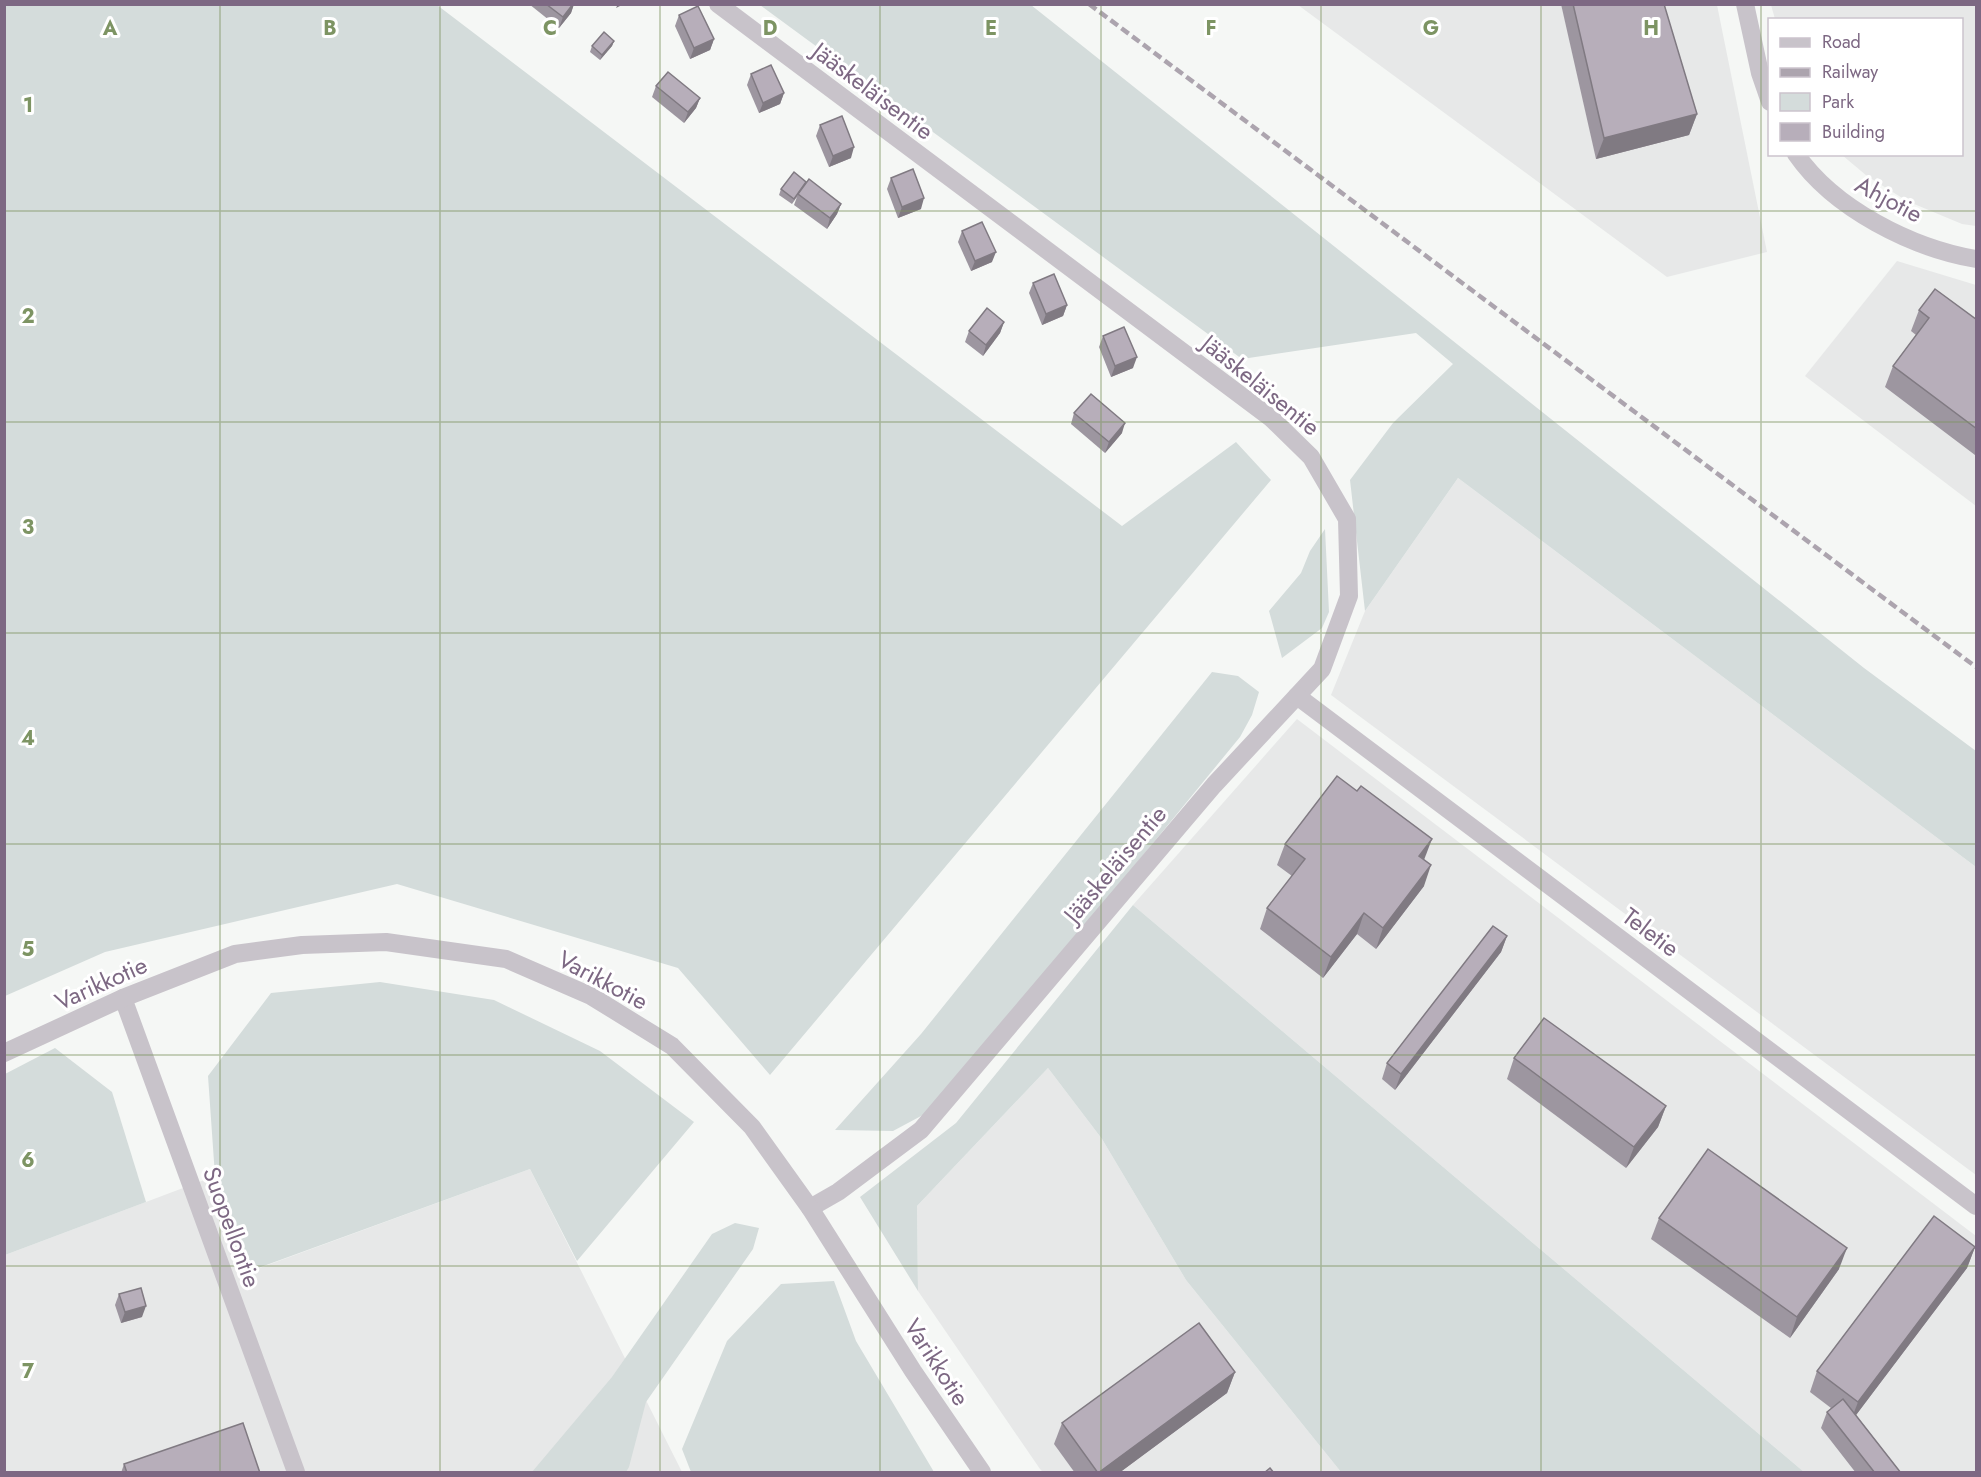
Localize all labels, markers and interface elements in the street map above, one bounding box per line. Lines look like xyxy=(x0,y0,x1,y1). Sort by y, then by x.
text: A xyxy=(102,14,118,43)
text: B xyxy=(323,14,337,43)
text: C xyxy=(543,14,557,43)
text: D xyxy=(763,14,777,43)
text: E xyxy=(985,14,997,43)
text: F xyxy=(1205,14,1217,43)
text: G xyxy=(1423,14,1439,43)
text: H xyxy=(1643,14,1659,43)
legend xyxy=(1768,18,1963,156)
text: Road xyxy=(1822,29,1861,55)
street label: Jääskeläisentie xyxy=(803,32,941,148)
text: Railway xyxy=(1822,59,1878,85)
text: Park xyxy=(1822,89,1854,115)
text: 1 xyxy=(23,91,33,120)
text: Building xyxy=(1822,119,1885,145)
street label: Ahjotie xyxy=(1849,167,1929,231)
text: 2 xyxy=(21,302,35,331)
street label: Jääskeläisentie xyxy=(1192,324,1328,444)
text: 3 xyxy=(22,513,34,542)
text: 4 xyxy=(21,724,35,753)
street label: Jääskeläisentie xyxy=(1053,798,1175,933)
street label: Teletie xyxy=(1615,899,1687,965)
text: 5 xyxy=(22,935,35,964)
street label: Varikkotie xyxy=(552,942,654,1018)
street label: Varikkotie xyxy=(49,947,153,1019)
text: 6 xyxy=(21,1146,35,1175)
street label: Suopellontie xyxy=(194,1162,270,1292)
street label: Varikkotie xyxy=(896,1312,978,1412)
text: 7 xyxy=(22,1357,35,1386)

